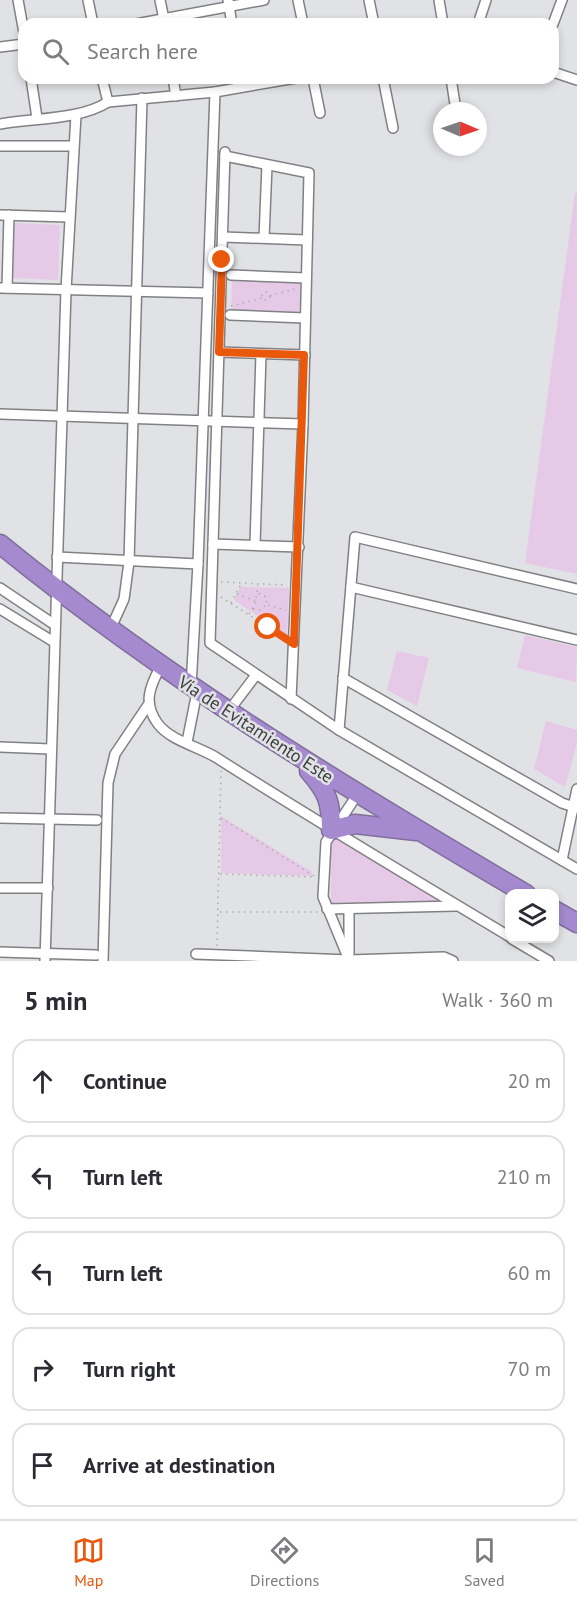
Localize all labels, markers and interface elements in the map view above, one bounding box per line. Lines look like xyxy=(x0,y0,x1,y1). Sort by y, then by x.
search box xyxy=(18,18,559,84)
icon: search xyxy=(39,35,72,68)
text: Search here xyxy=(87,37,198,65)
north arrow xyxy=(433,102,487,156)
route end xyxy=(208,246,234,272)
route start xyxy=(254,613,280,639)
street label: Vía de Evitamiento Este xyxy=(173,670,338,788)
map controls xyxy=(505,889,559,943)
button: layers xyxy=(505,889,559,943)
text: 5 min xyxy=(24,984,87,1017)
text: Walk · 360 m xyxy=(442,987,553,1013)
icon: ahead xyxy=(26,1065,59,1098)
text: Continue xyxy=(83,1067,167,1095)
text: 20 m xyxy=(508,1068,551,1094)
icon: left xyxy=(26,1161,59,1194)
text: Turn left xyxy=(83,1163,163,1191)
text: 210 m xyxy=(497,1164,551,1190)
icon: left xyxy=(26,1257,59,1290)
text: Turn left xyxy=(83,1259,163,1287)
text: 60 m xyxy=(508,1260,551,1286)
icon: right xyxy=(26,1353,59,1386)
text: Turn right xyxy=(83,1355,175,1383)
text: 70 m xyxy=(508,1356,551,1382)
icon: arrive xyxy=(26,1449,59,1482)
text: Arrive at destination xyxy=(83,1451,275,1479)
tab: Map xyxy=(72,1534,105,1590)
tab: Directions xyxy=(250,1534,319,1590)
tab: Saved xyxy=(464,1534,505,1590)

